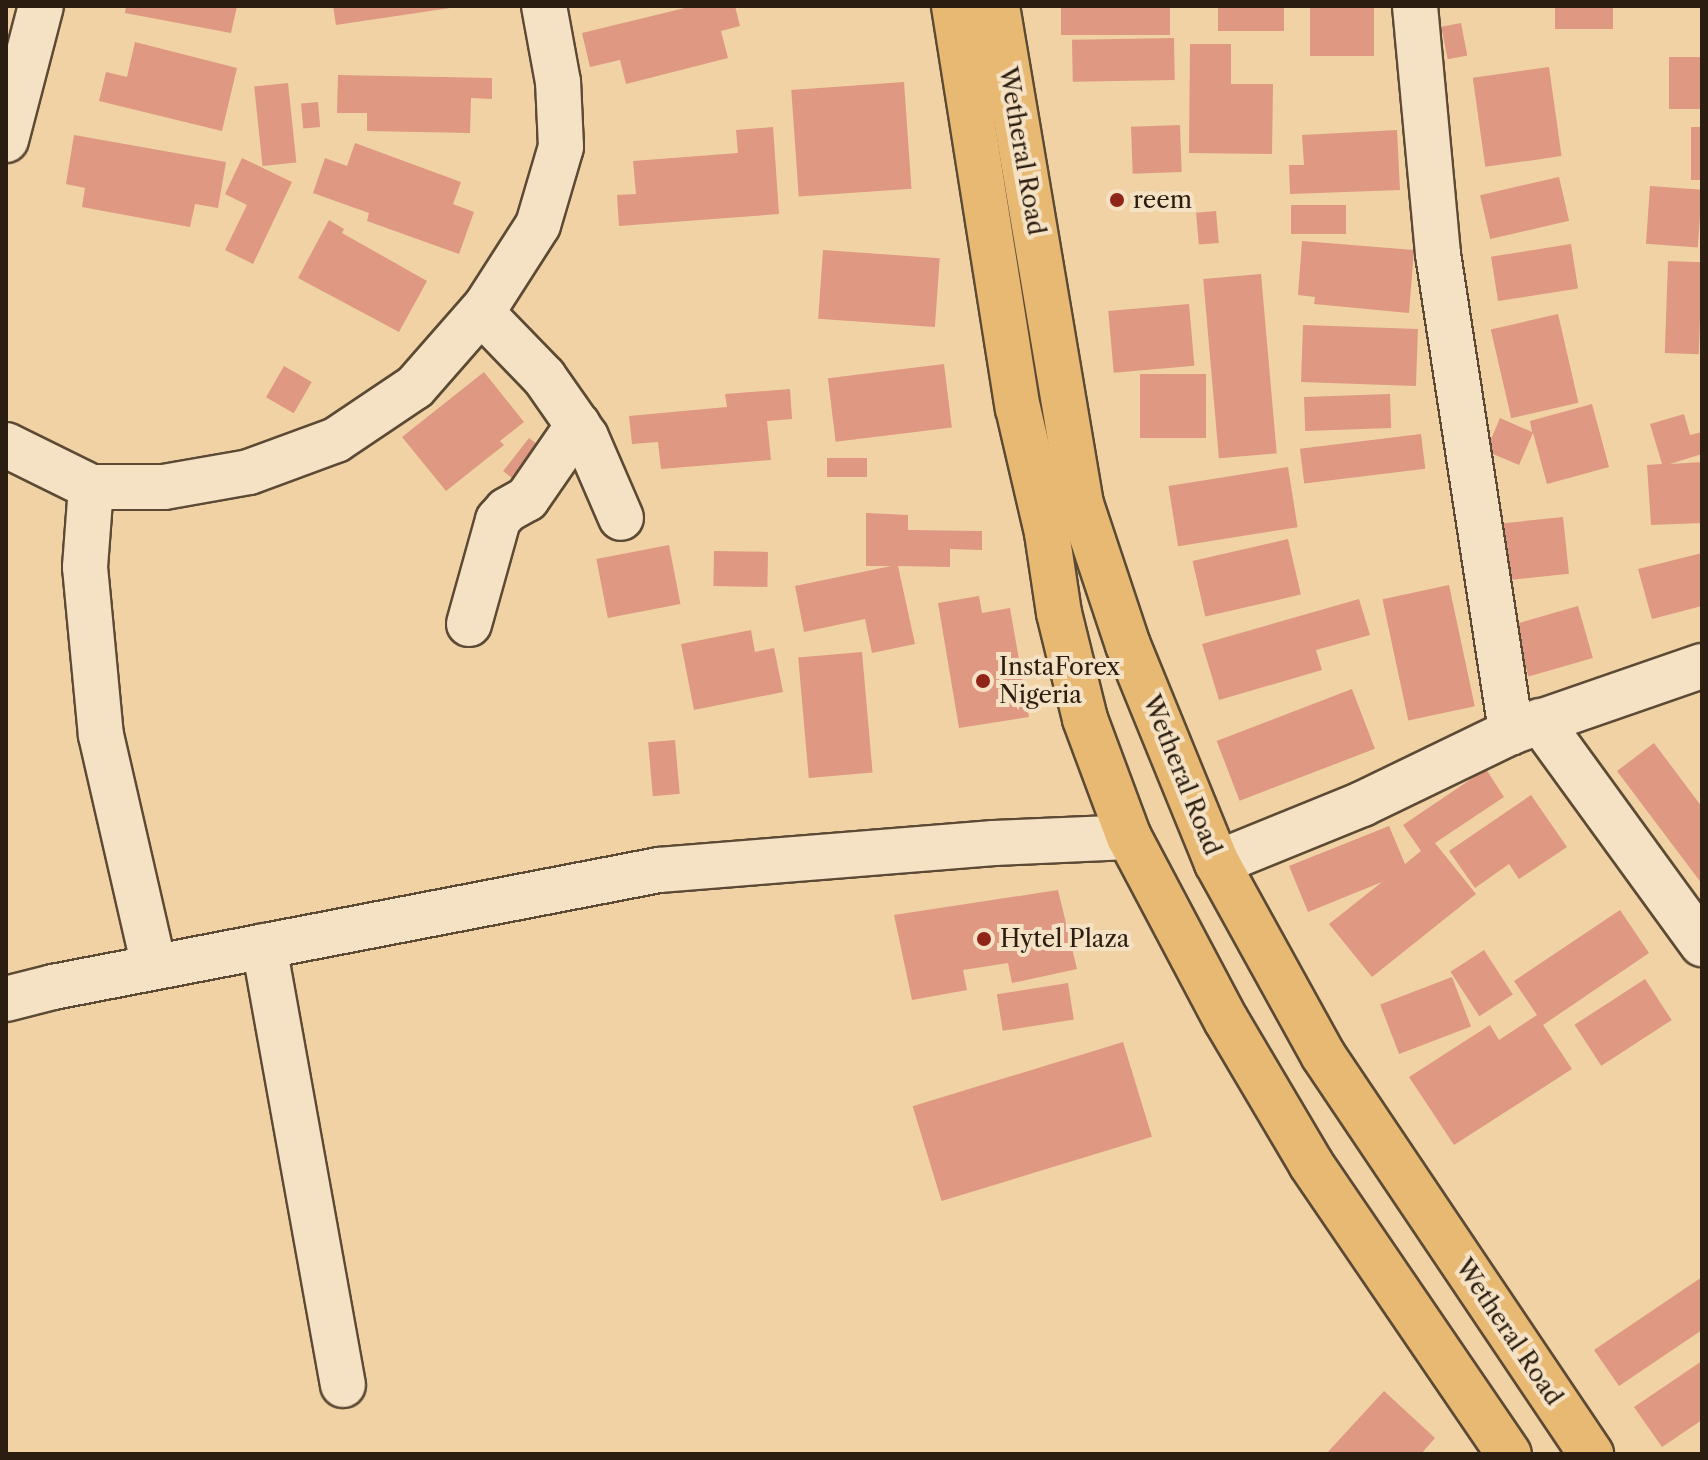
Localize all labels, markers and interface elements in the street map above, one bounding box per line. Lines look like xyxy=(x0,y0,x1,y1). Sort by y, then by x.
street label: Wetheral Road xyxy=(993,65,1051,237)
place label: reem xyxy=(1133,186,1192,214)
marker: reem xyxy=(1108,191,1126,209)
place label: InstaForex Nigeria xyxy=(999,653,1120,709)
marker: InstaForex Nigeria xyxy=(974,672,992,690)
street label: Wetheral Road xyxy=(1137,691,1227,859)
place label: Hytel Plaza xyxy=(1000,925,1129,953)
marker: Hytel Plaza xyxy=(975,930,993,948)
street label: Wetheral Road xyxy=(1449,1253,1569,1411)

